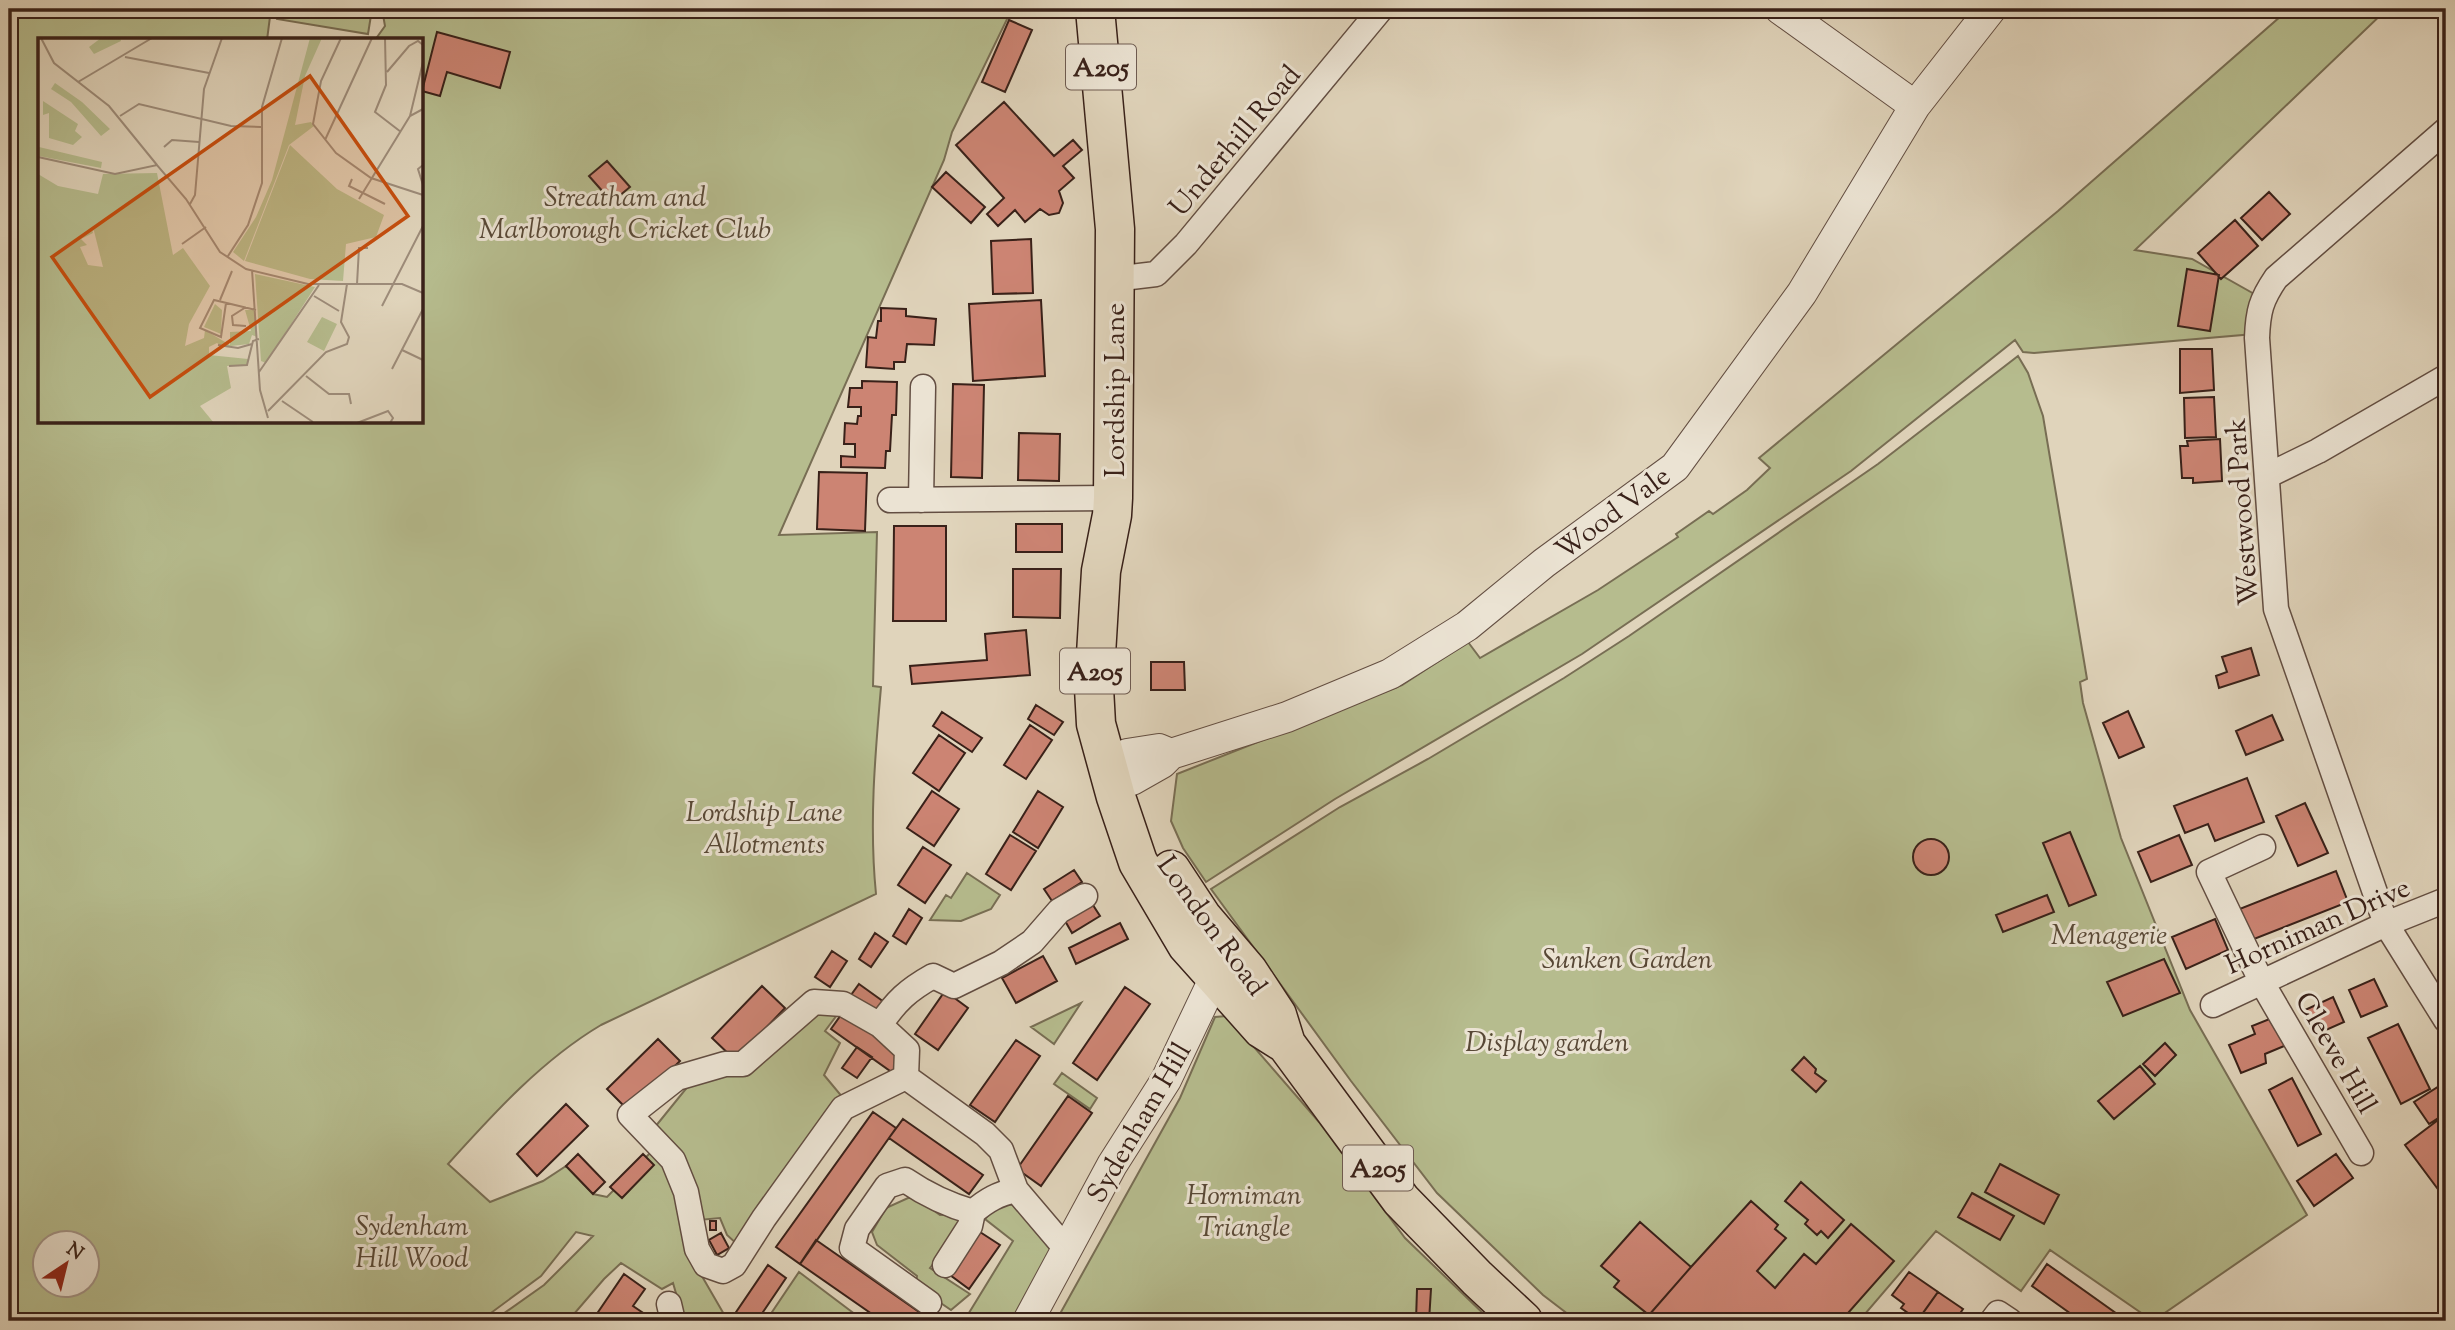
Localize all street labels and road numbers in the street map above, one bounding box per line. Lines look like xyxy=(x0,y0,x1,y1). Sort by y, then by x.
road number: A205 xyxy=(1066,44,1136,90)
street label: Underhill Road xyxy=(1161,57,1312,226)
street label: Lordship Lane xyxy=(1097,303,1137,477)
street label: Westwood Park xyxy=(2217,417,2271,607)
street label: Wood Vale xyxy=(1548,458,1680,571)
road number: A205 xyxy=(1060,649,1130,694)
street label: London Road xyxy=(1146,848,1275,1005)
street label: Horniman Drive xyxy=(2219,869,2417,986)
street label: Cleeve Hill xyxy=(2283,985,2385,1122)
street label: Sydenham Hill xyxy=(1078,1036,1203,1211)
road number: A205 xyxy=(1343,1146,1413,1190)

